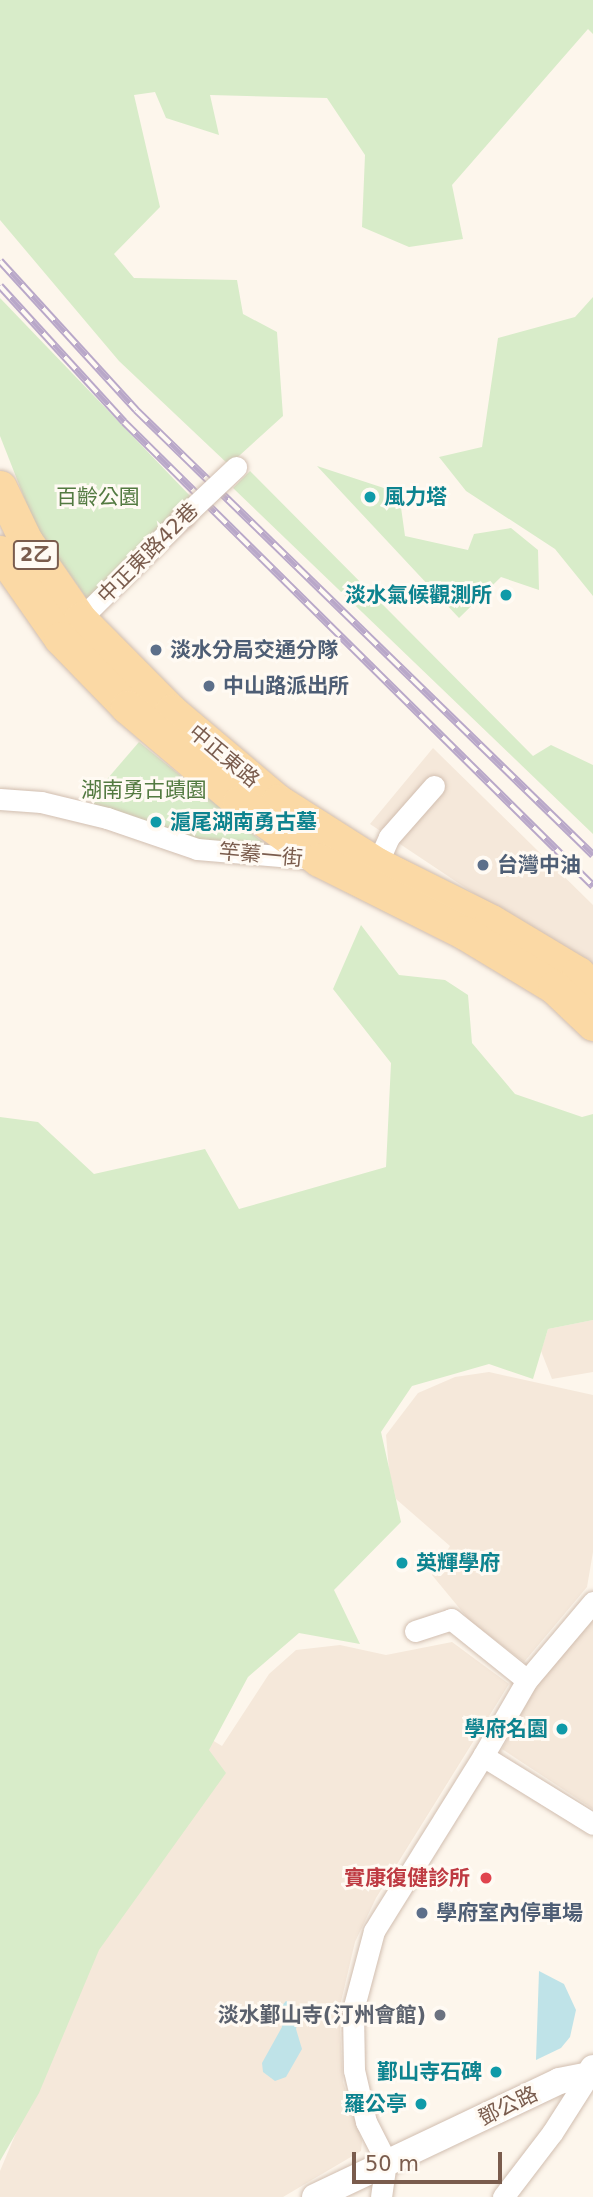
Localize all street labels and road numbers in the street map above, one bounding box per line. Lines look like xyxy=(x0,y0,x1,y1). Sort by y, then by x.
street label: 中正東路42巷 xyxy=(93,498,203,608)
road number: 2乙 xyxy=(12,540,60,570)
street label: 中正東路 xyxy=(184,719,264,793)
street label: 竿蓁一街 xyxy=(218,839,304,871)
street label: 鄧公路 xyxy=(474,2081,542,2131)

